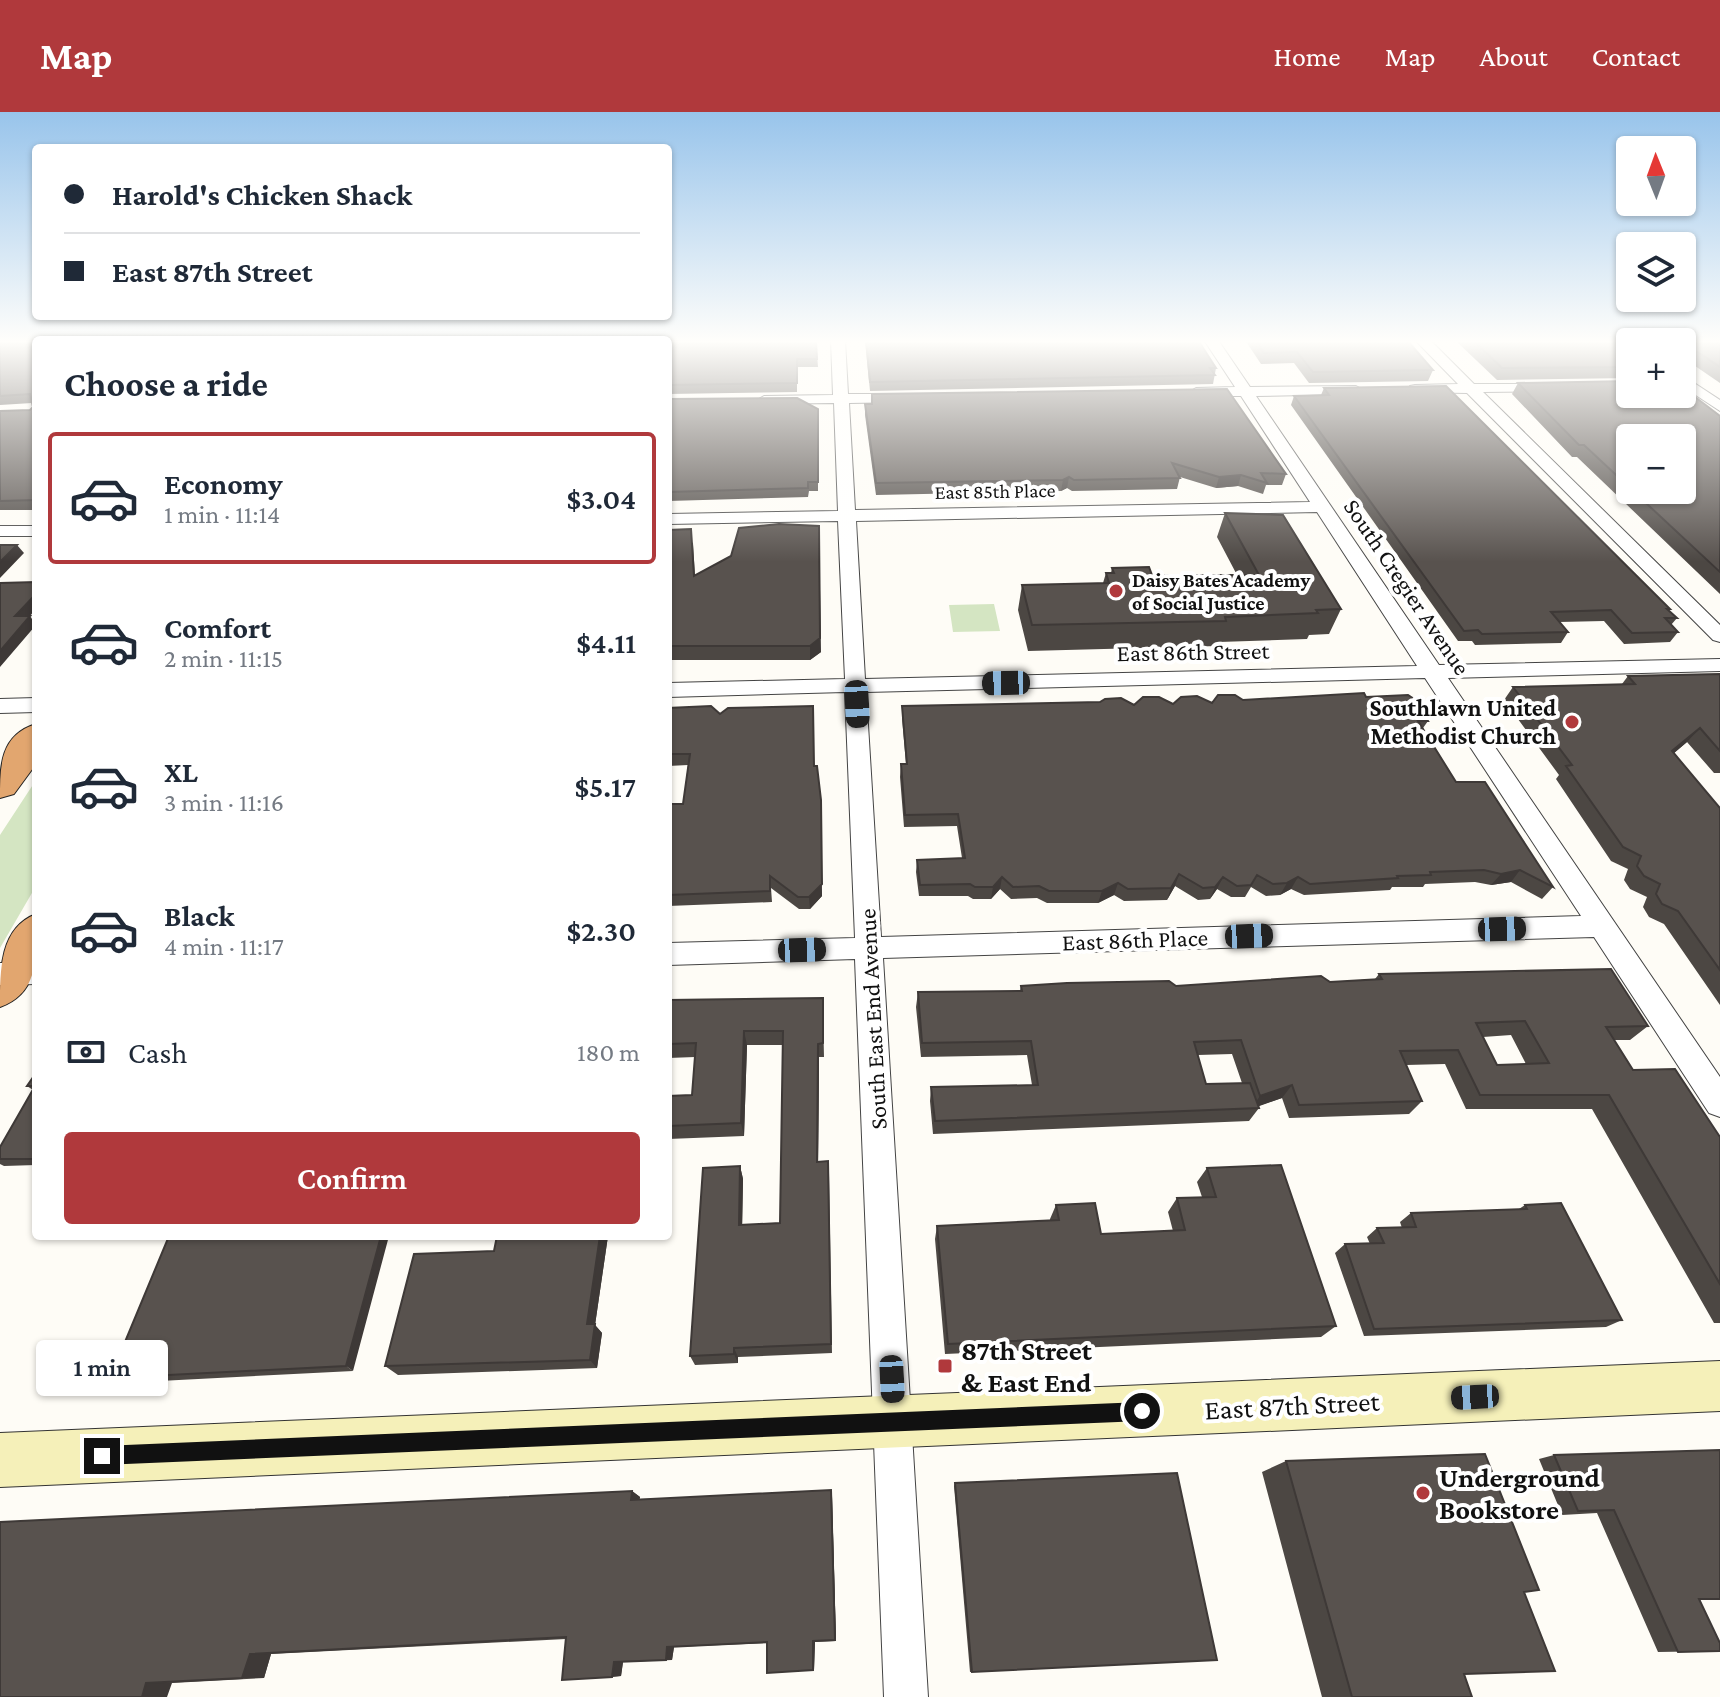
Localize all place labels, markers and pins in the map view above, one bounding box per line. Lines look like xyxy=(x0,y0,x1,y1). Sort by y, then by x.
place label: Daisy Bates Academy of Social Justice xyxy=(1132,569,1310,614)
marker: Daisy Bates Academy of Social Justice xyxy=(1107,582,1125,600)
place label: Southlawn United Methodist Church xyxy=(1369,694,1556,749)
marker: Southlawn United Methodist Church xyxy=(1563,713,1581,731)
place label: 87th Street & East End xyxy=(961,1335,1093,1398)
marker: 87th Street & East End xyxy=(936,1357,954,1375)
place label: Underground Bookstore xyxy=(1439,1462,1600,1525)
marker: Underground Bookstore xyxy=(1414,1484,1432,1502)

